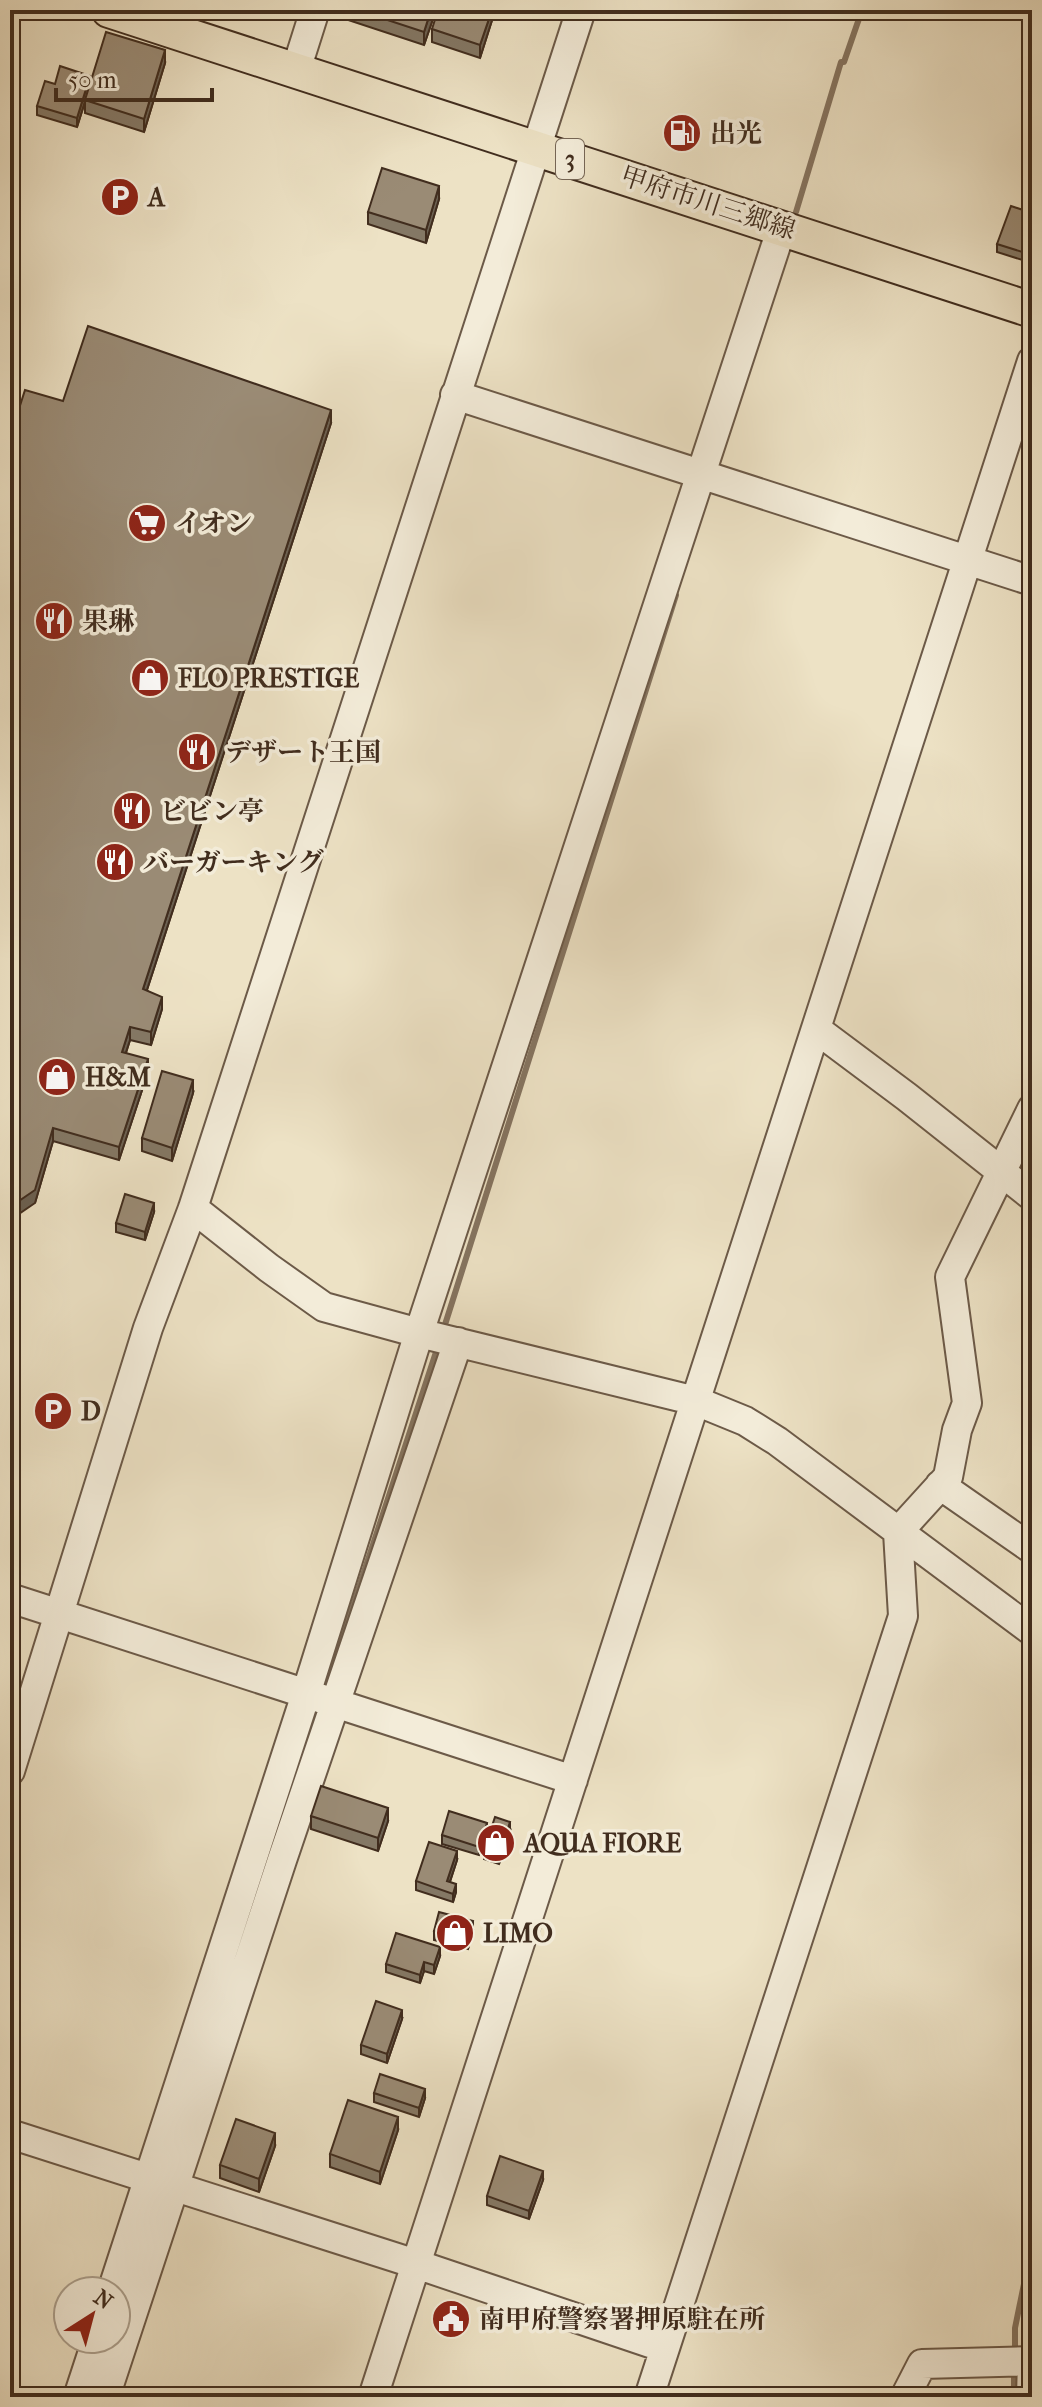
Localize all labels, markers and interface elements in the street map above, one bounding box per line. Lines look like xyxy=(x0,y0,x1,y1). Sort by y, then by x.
scale bar xyxy=(56,52,212,102)
text: 50 m xyxy=(68,66,117,94)
fuel station icon: 出光 xyxy=(661,112,703,154)
place label: 出光 xyxy=(710,118,762,149)
road number: 3 xyxy=(556,139,584,179)
street label: 甲府市川三郷線 xyxy=(617,160,799,246)
parking icon: A xyxy=(99,176,141,218)
place label: A xyxy=(146,182,166,213)
supermarket icon: イオン xyxy=(126,502,168,544)
place label: イオン xyxy=(175,508,252,539)
restaurant icon: 果琳 xyxy=(33,600,75,642)
place label: 果琳 xyxy=(82,606,135,637)
shop icon: FLO PRESTIGE xyxy=(129,657,171,699)
place label: FLO PRESTIGE xyxy=(177,663,359,694)
restaurant icon: デザート王国 xyxy=(176,731,218,773)
place label: デザート王国 xyxy=(225,737,381,768)
restaurant icon: ビビン亭 xyxy=(111,790,153,832)
place label: ビビン亭 xyxy=(160,796,264,827)
restaurant icon: バーガーキング xyxy=(94,841,136,883)
place label: バーガーキング xyxy=(143,847,324,878)
shop icon: H&M xyxy=(36,1056,78,1098)
place label: H&M xyxy=(85,1062,151,1093)
parking icon: D xyxy=(32,1390,74,1432)
place label: D xyxy=(81,1396,101,1427)
shop icon: AQUA FIORE xyxy=(475,1822,517,1864)
place label: AQUA FIORE xyxy=(522,1828,681,1859)
shop icon: LIMO xyxy=(434,1912,476,1954)
place label: LIMO xyxy=(483,1918,553,1949)
north arrow xyxy=(52,2275,132,2355)
text: N xyxy=(89,2284,118,2315)
public building icon: 南甲府警察署押原駐在所 xyxy=(430,2298,472,2340)
place label: 南甲府警察署押原駐在所 xyxy=(479,2304,765,2335)

